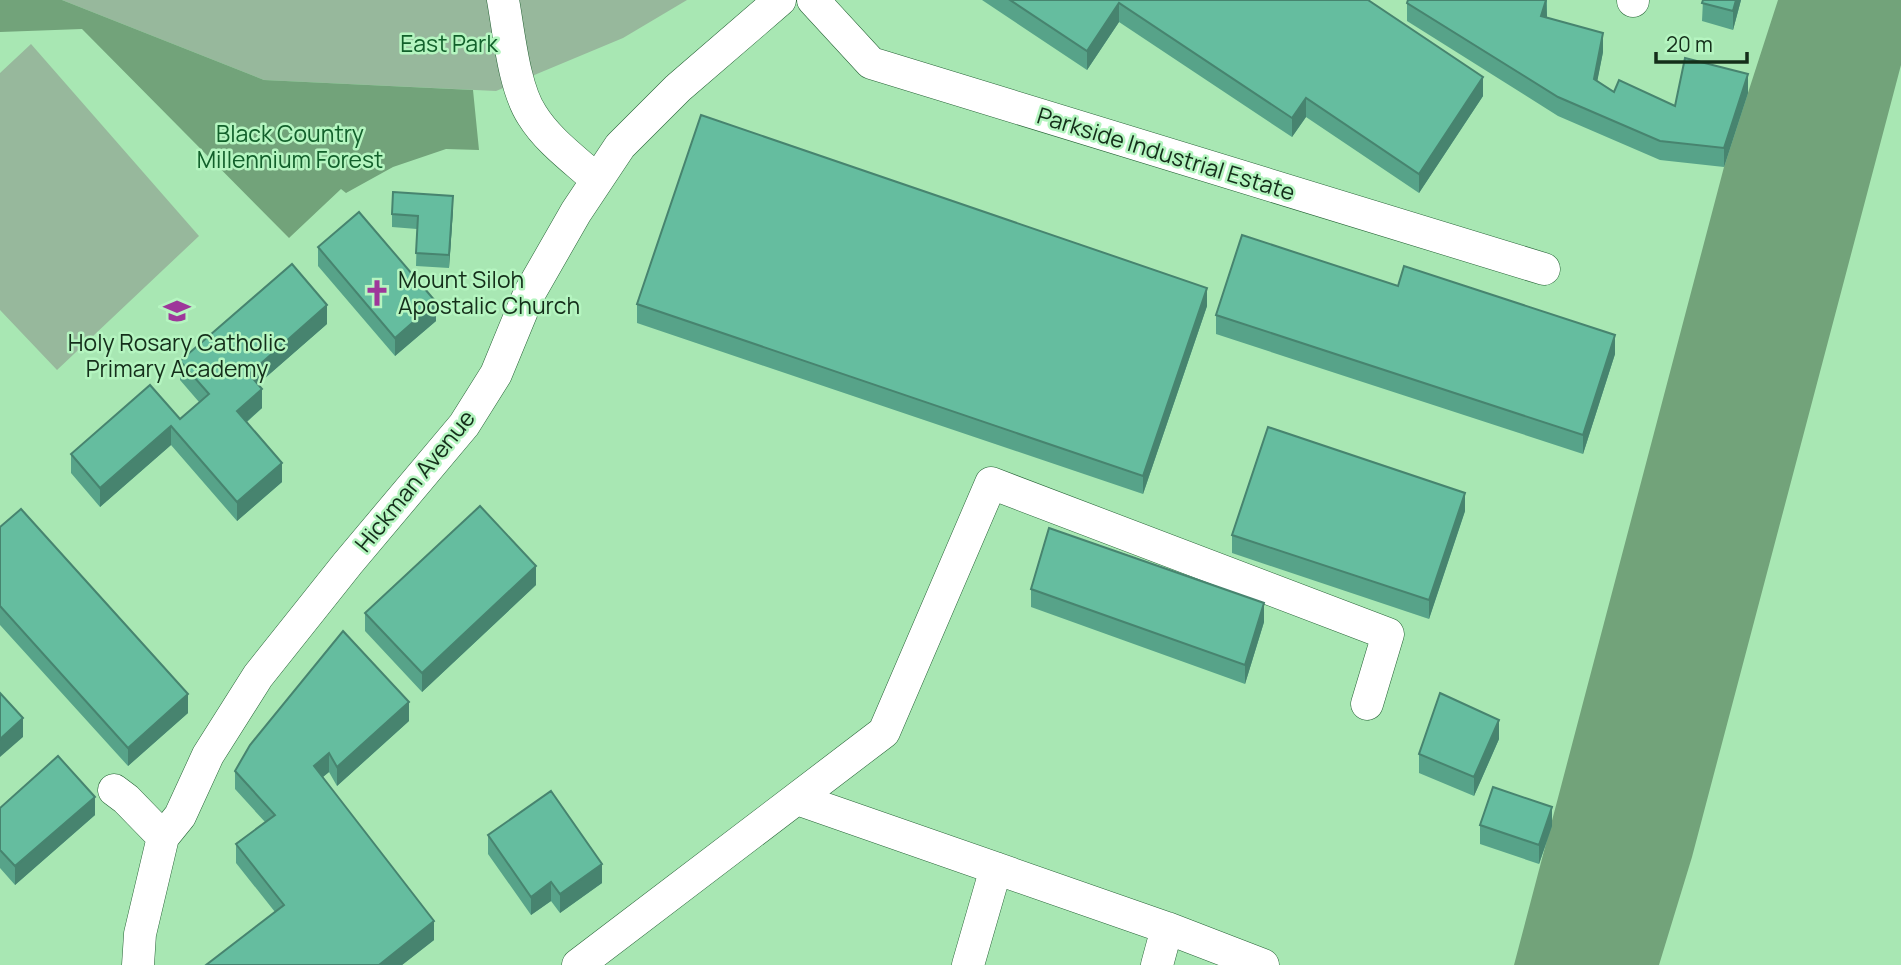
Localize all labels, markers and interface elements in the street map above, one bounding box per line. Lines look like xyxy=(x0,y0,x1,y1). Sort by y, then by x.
scale bar xyxy=(1656,21,1747,65)
park label: East Park xyxy=(400,27,498,59)
text: 20 m xyxy=(1666,30,1713,58)
street label: Parkside Industrial Estate xyxy=(1033,99,1299,208)
park label: Black Country Millennium Forest xyxy=(197,117,383,175)
place label: Mount Siloh Apostalic Church xyxy=(398,263,580,321)
church icon: Mount Siloh Apostalic Church xyxy=(362,278,392,308)
school or university icon: Holy Rosary Catholic Primary Academy xyxy=(162,296,192,326)
place label: Holy Rosary Catholic Primary Academy xyxy=(68,326,286,384)
street label: Hickman Avenue xyxy=(347,402,482,558)

